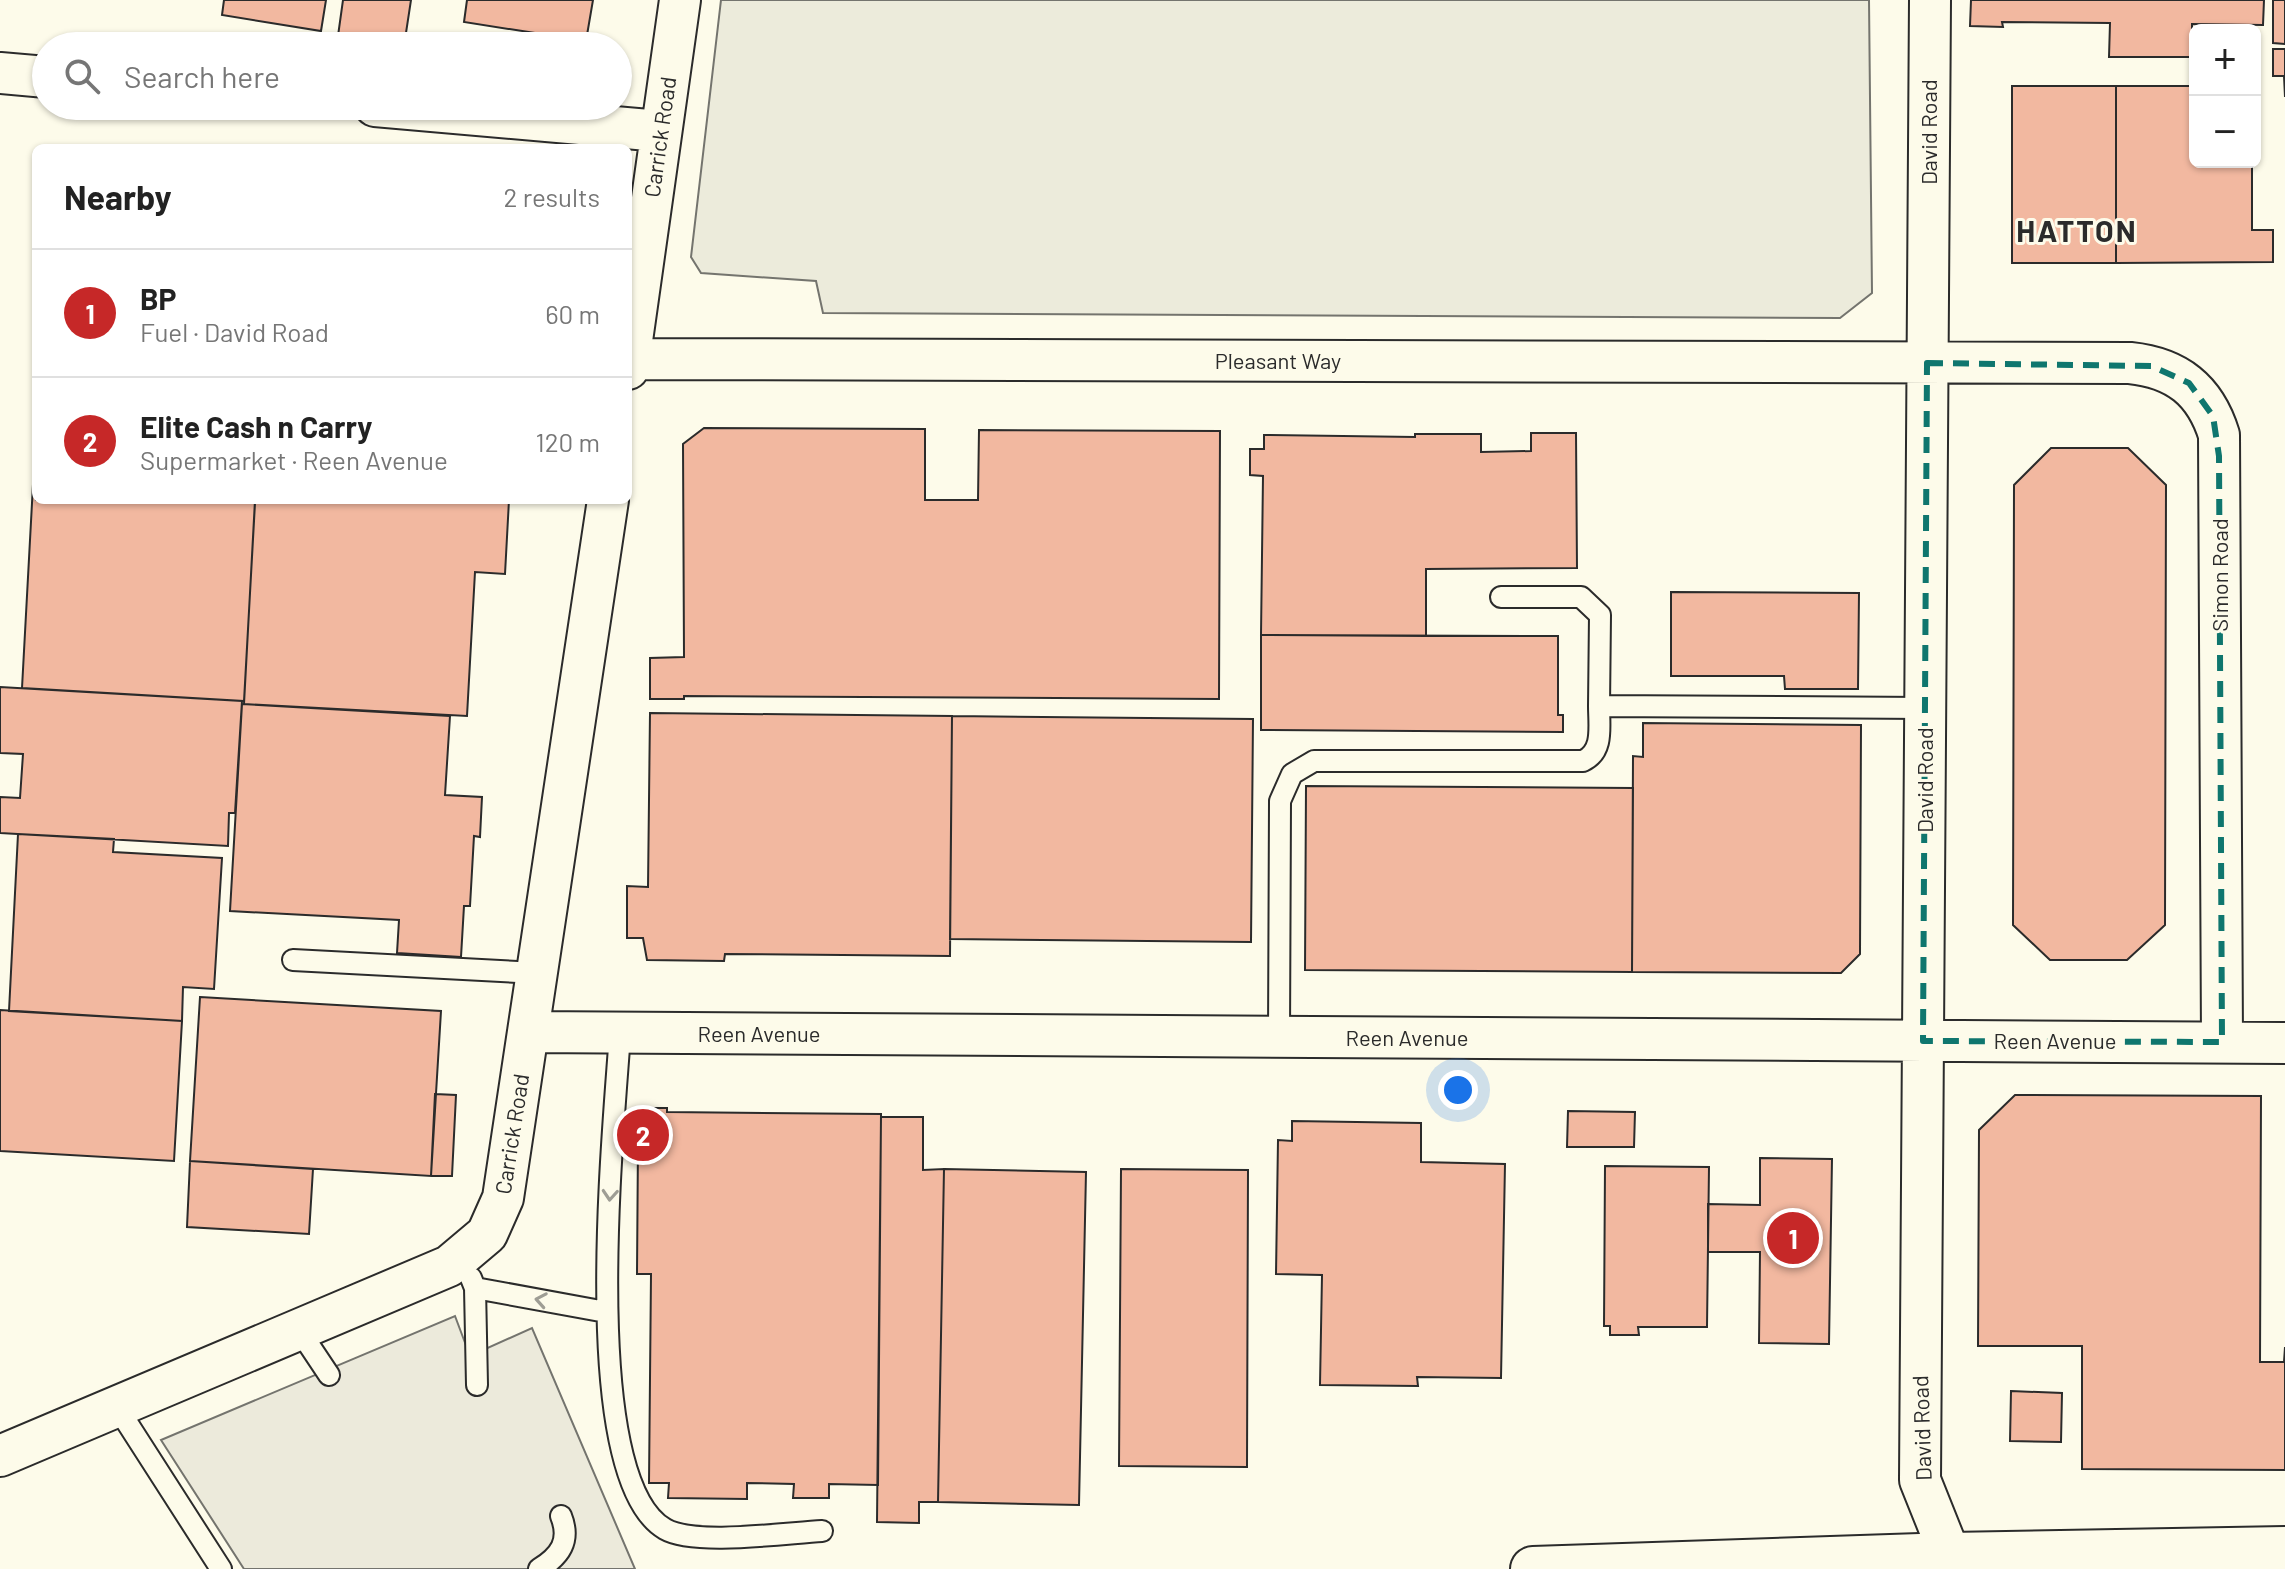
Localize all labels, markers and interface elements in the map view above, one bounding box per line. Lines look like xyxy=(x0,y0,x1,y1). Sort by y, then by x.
map controls xyxy=(2189,24,2261,168)
button: + xyxy=(2189,24,2261,96)
search box xyxy=(32,32,632,120)
icon: search xyxy=(60,54,104,98)
text: Search here xyxy=(124,58,280,94)
street label: Carrick Road xyxy=(638,75,680,199)
street label: David Road xyxy=(1915,79,1941,185)
button: − xyxy=(2189,96,2261,168)
text: Nearby xyxy=(64,176,172,217)
text: 2 results xyxy=(504,181,600,212)
district label: HATTON xyxy=(2016,212,2138,248)
text: BP xyxy=(140,280,177,316)
text: 1 xyxy=(85,298,95,329)
text: 60 m xyxy=(545,298,600,329)
text: Fuel · David Road xyxy=(140,316,329,347)
street label: Pleasant Way xyxy=(1215,347,1341,373)
text: Elite Cash n Carry xyxy=(140,408,372,444)
text: 2 xyxy=(83,426,97,457)
text: 120 m xyxy=(536,426,600,457)
text: Supermarket · Reen Avenue xyxy=(140,444,448,475)
street label: Simon Road xyxy=(2206,518,2232,632)
street label: David Road xyxy=(1911,727,1937,833)
street label: Reen Avenue xyxy=(697,1020,821,1046)
street label: Reen Avenue xyxy=(1345,1024,1469,1050)
street label: Reen Avenue xyxy=(1993,1027,2117,1053)
your location xyxy=(1438,1070,1478,1110)
street label: Carrick Road xyxy=(489,1072,533,1196)
pin: 2 xyxy=(617,1105,669,1165)
one-way arrow xyxy=(602,1189,619,1202)
pin: 1 xyxy=(1767,1208,1819,1268)
one-way arrow xyxy=(534,1292,548,1309)
street label: David Road xyxy=(1906,1375,1936,1481)

